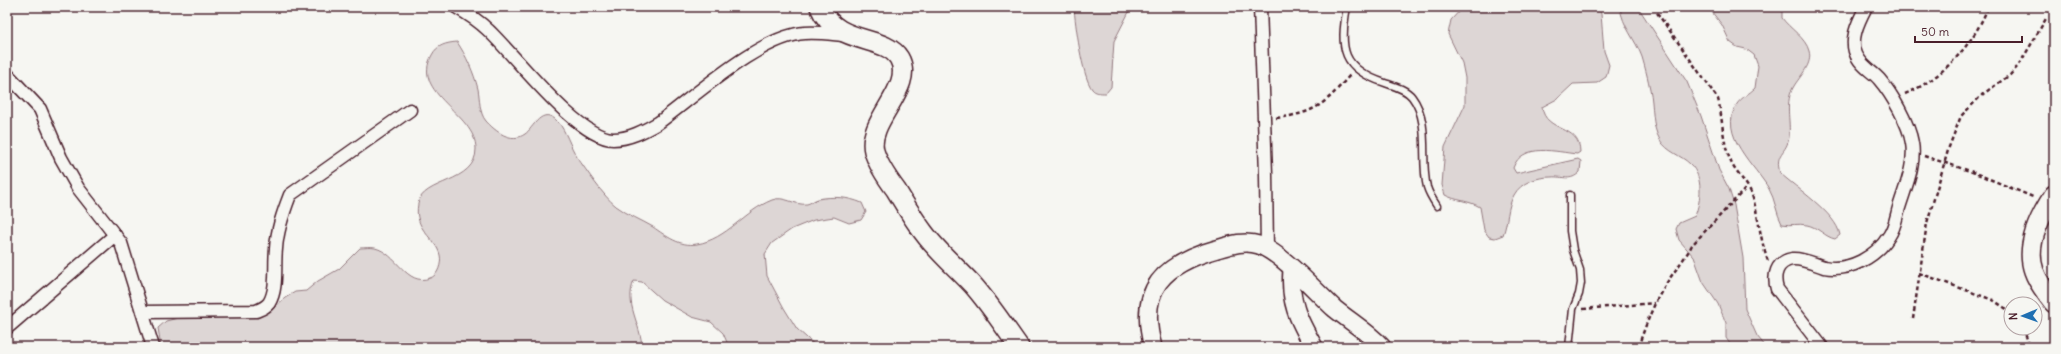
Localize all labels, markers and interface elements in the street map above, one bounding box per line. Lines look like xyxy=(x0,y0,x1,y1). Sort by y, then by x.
scale bar xyxy=(1915,18,2022,44)
text: 50 m xyxy=(1921,24,1950,39)
north arrow xyxy=(2003,296,2043,336)
text: N xyxy=(2006,312,2020,320)

